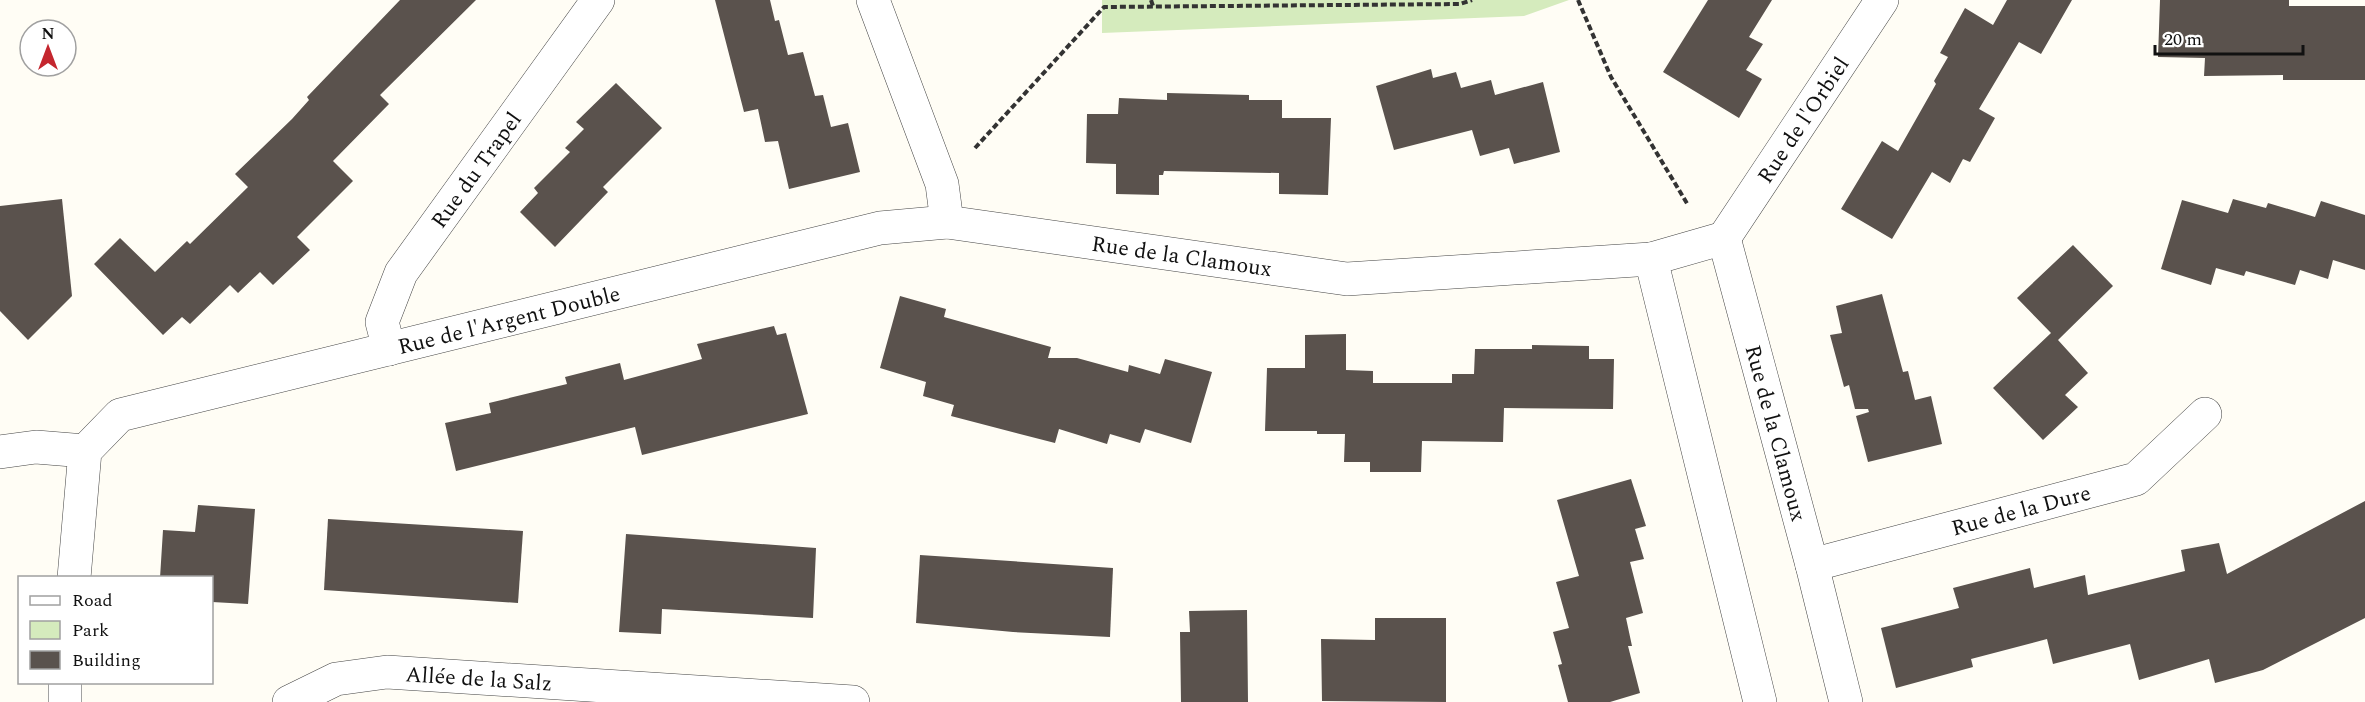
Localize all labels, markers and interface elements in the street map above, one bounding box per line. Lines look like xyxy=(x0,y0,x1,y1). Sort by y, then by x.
north arrow xyxy=(18,18,78,78)
scale bar xyxy=(2155,18,2304,56)
text: N xyxy=(41,22,55,46)
text: 20 m xyxy=(2164,26,2202,53)
street label: Rue de l'Orbiel xyxy=(1750,50,1858,191)
street label: Rue du Trapel xyxy=(423,105,530,236)
street label: Rue de la Clamoux xyxy=(1089,228,1274,286)
street label: Rue de l'Argent Double xyxy=(394,278,624,364)
street label: Rue de la Clamoux xyxy=(1735,341,1815,525)
street label: Rue de la Dure xyxy=(1948,477,2095,545)
legend xyxy=(18,576,213,684)
text: Road xyxy=(72,587,113,614)
text: Park xyxy=(72,617,109,644)
text: Building xyxy=(72,647,141,674)
street label: Allée de la Salz xyxy=(404,658,553,701)

